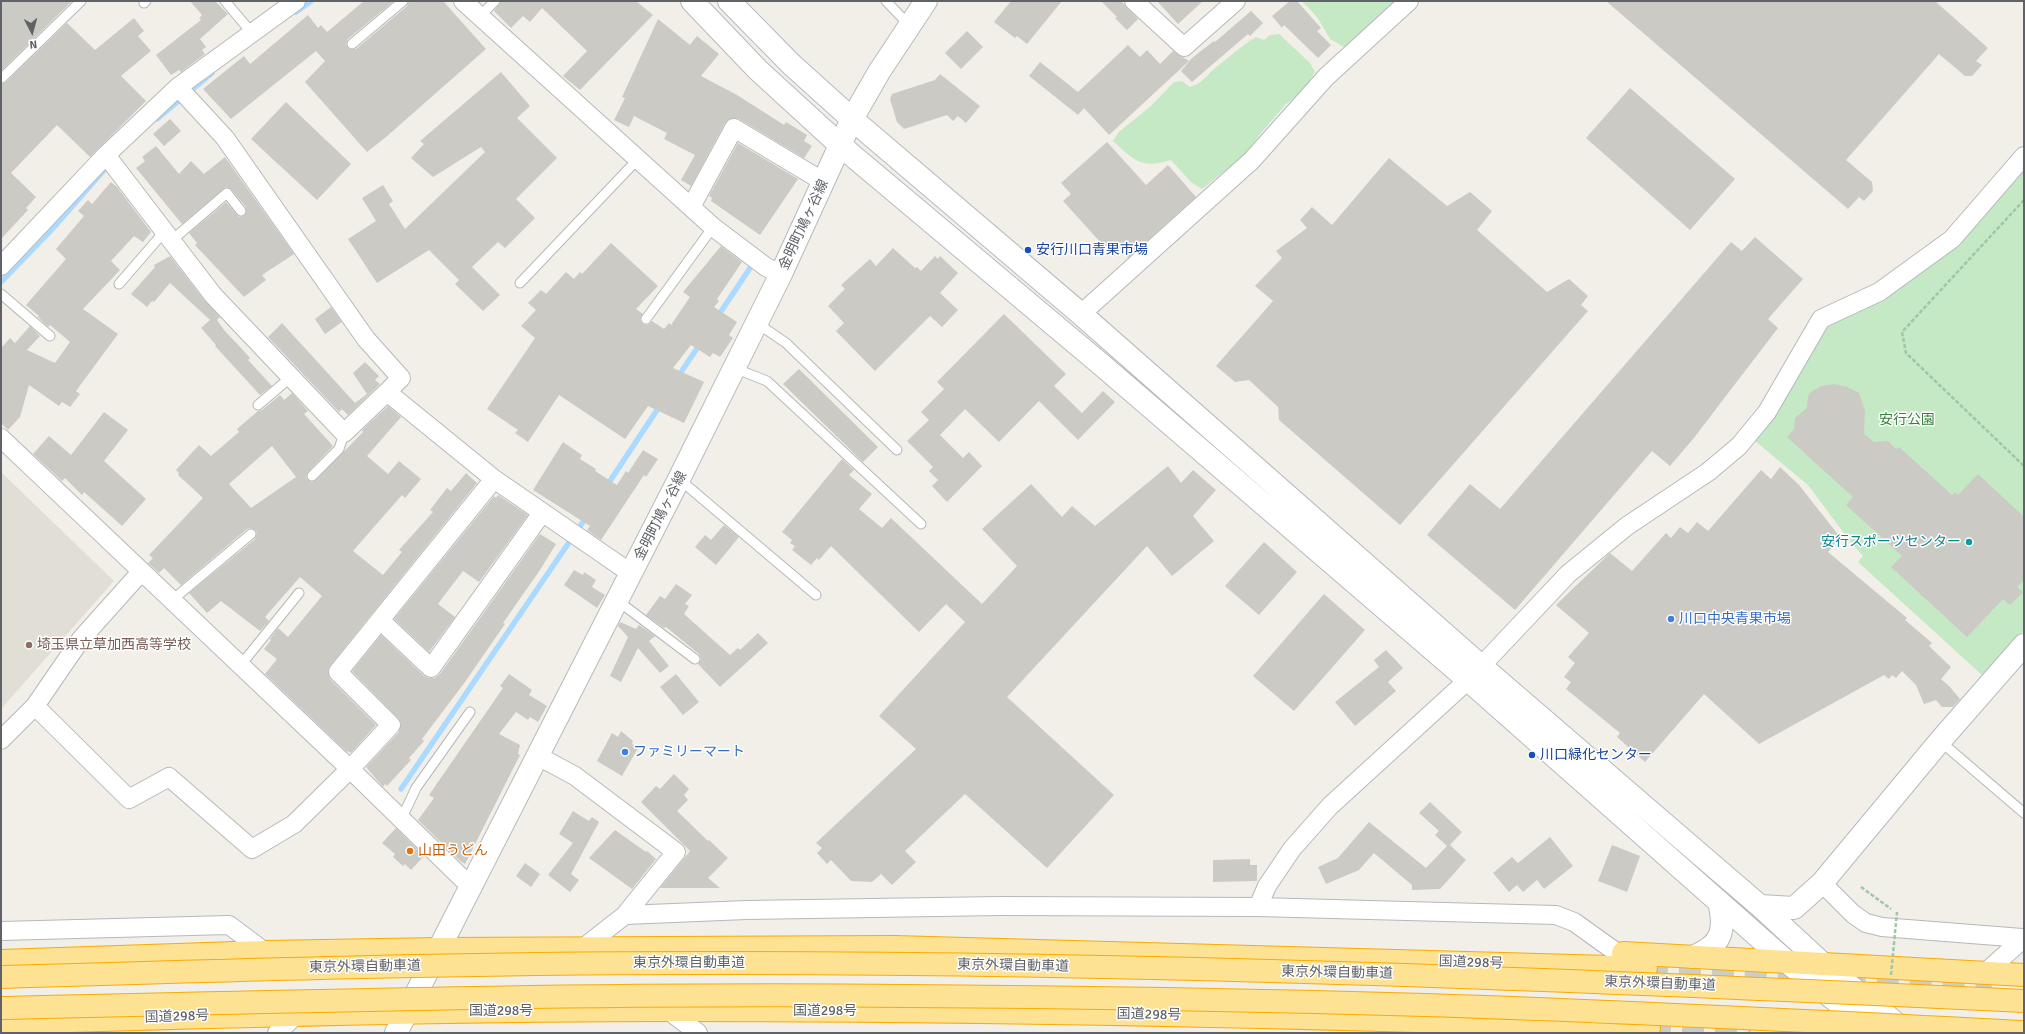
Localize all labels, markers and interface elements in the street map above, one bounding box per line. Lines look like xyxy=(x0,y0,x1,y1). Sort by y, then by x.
north arrow xyxy=(12,12,52,52)
text: N xyxy=(29,38,38,51)
street label: 金明町鳩ヶ谷線 xyxy=(776,177,832,273)
place label: 安行川口青果市場 xyxy=(1036,242,1148,258)
marker: 安行川口青果市場 xyxy=(1023,245,1033,255)
park label: 安行公園 xyxy=(1879,412,1935,428)
street label: 金明町鳩ヶ谷線 xyxy=(631,469,691,563)
place label: 安行スポーツセンター xyxy=(1821,534,1961,550)
marker: 安行スポーツセンター xyxy=(1964,537,1974,547)
place label: 川口中央青果市場 xyxy=(1679,611,1791,627)
marker: 川口中央青果市場 xyxy=(1666,614,1676,624)
place label: 埼玉県立草加西高等学校 xyxy=(37,637,191,653)
marker: 埼玉県立草加西高等学校 xyxy=(24,640,34,650)
place label: ファミリーマート xyxy=(633,744,745,760)
marker: ファミリーマート xyxy=(620,747,630,757)
place label: 川口緑化センター xyxy=(1540,747,1652,763)
marker: 川口緑化センター xyxy=(1527,750,1537,760)
place label: 山田うどん xyxy=(418,843,488,859)
marker: 山田うどん xyxy=(405,846,415,856)
street label: 国道298号 xyxy=(1438,953,1504,973)
street label: 東京外環自動車道 xyxy=(633,955,745,971)
street label: 東京外環自動車道 xyxy=(957,957,1069,975)
street label: 東京外環自動車道 xyxy=(309,958,421,976)
street label: 東京外環自動車道 xyxy=(1281,964,1393,982)
street label: 東京外環自動車道 xyxy=(1604,974,1716,994)
street label: 国道298号 xyxy=(469,1003,533,1019)
street label: 国道298号 xyxy=(793,1003,857,1019)
street label: 国道298号 xyxy=(1117,1006,1181,1024)
street label: 国道298号 xyxy=(144,1007,210,1027)

